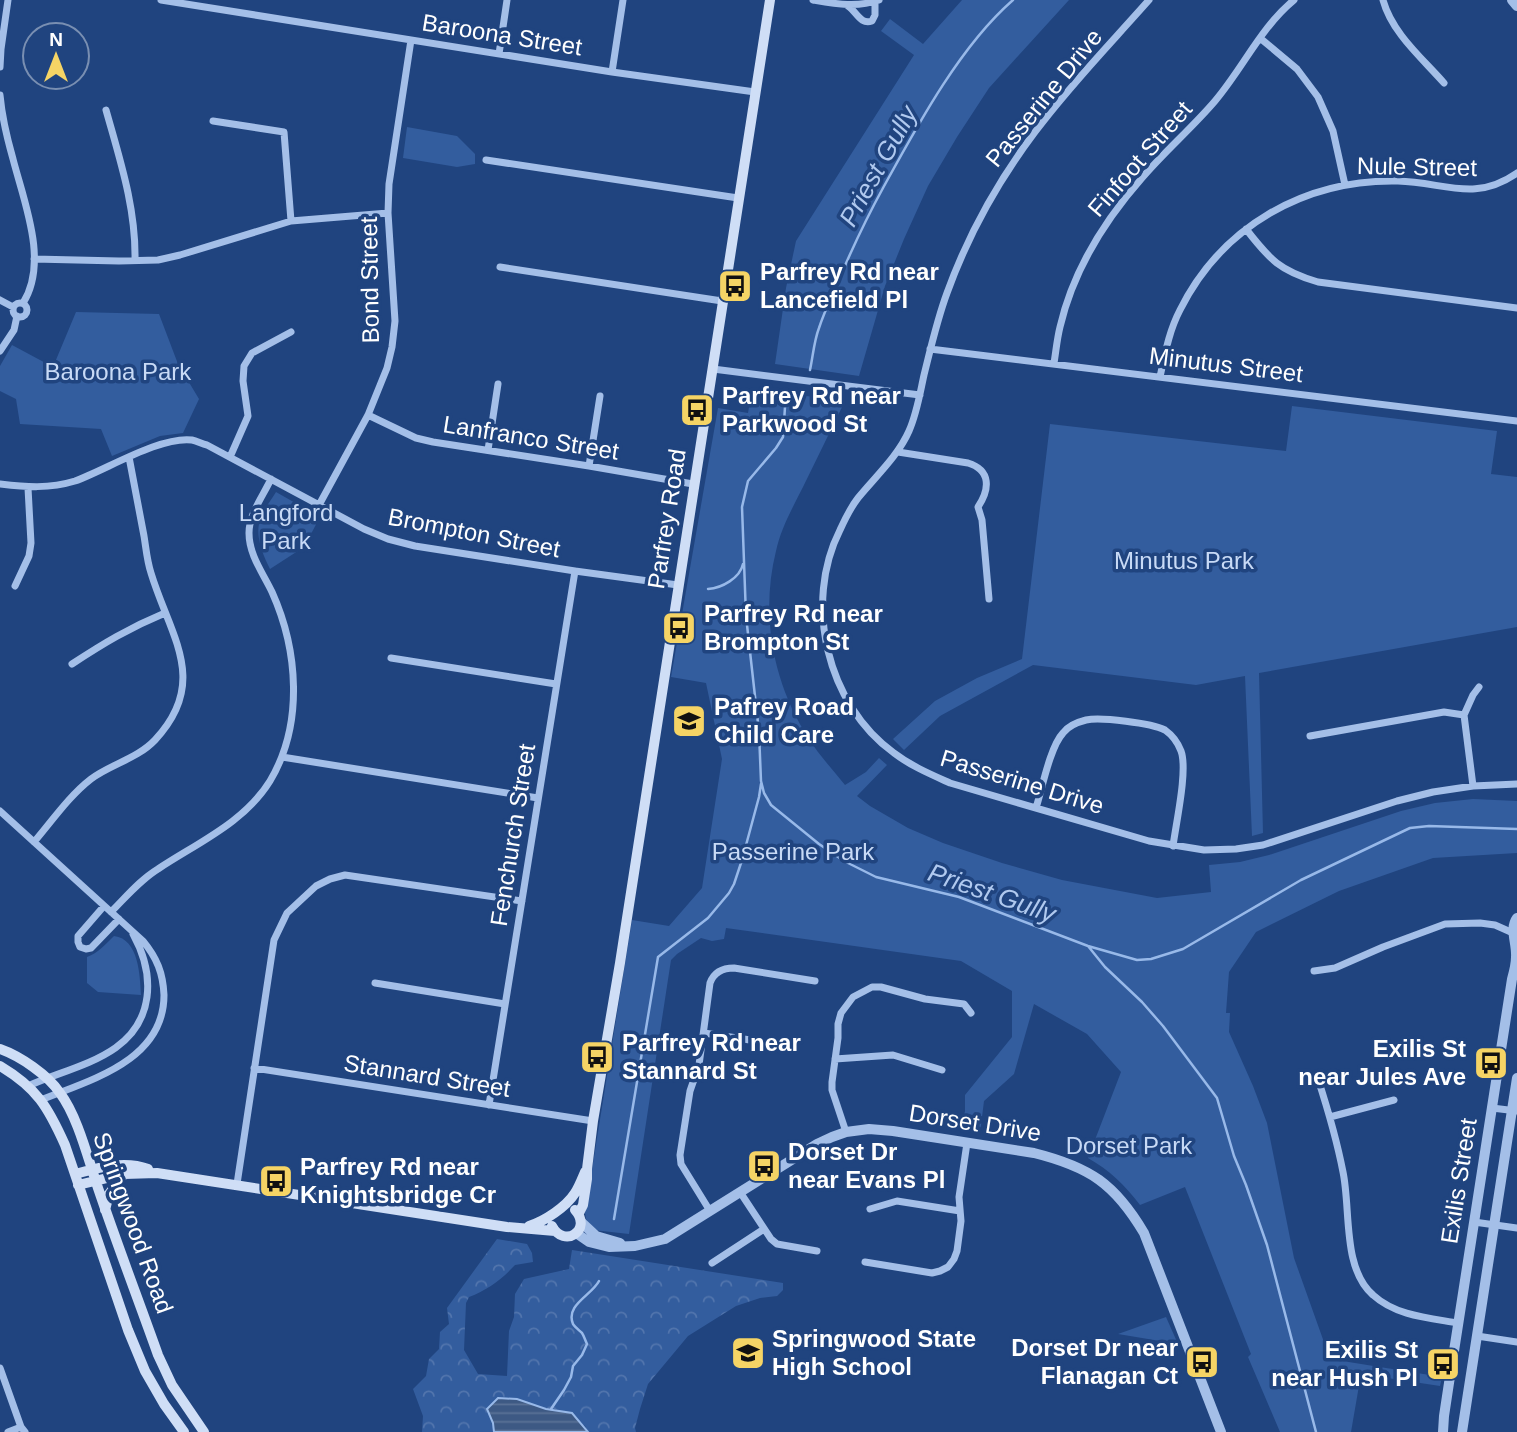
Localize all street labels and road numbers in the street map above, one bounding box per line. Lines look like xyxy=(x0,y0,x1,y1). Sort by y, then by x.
street label: Baroona Street xyxy=(420,9,584,61)
street label: Passerine Drive xyxy=(980,23,1107,172)
street label: Finfoot Street xyxy=(1082,95,1197,222)
street label: Nule Street xyxy=(1357,152,1478,181)
street label: Bond Street xyxy=(355,216,384,344)
street label: Minutus Street xyxy=(1148,342,1305,387)
street label: Lanfranco Street xyxy=(441,410,621,465)
street label: Parfrey Road xyxy=(642,447,691,591)
street label: Brompton Street xyxy=(386,503,563,562)
street label: Fenchurch Street xyxy=(485,742,540,928)
street label: Passerine Drive xyxy=(937,744,1107,819)
street label: Stannard Street xyxy=(342,1049,513,1102)
street label: Dorset Drive xyxy=(907,1099,1043,1146)
street label: Exilis Street xyxy=(1435,1116,1482,1246)
street label: Springwood Road xyxy=(88,1129,179,1317)

